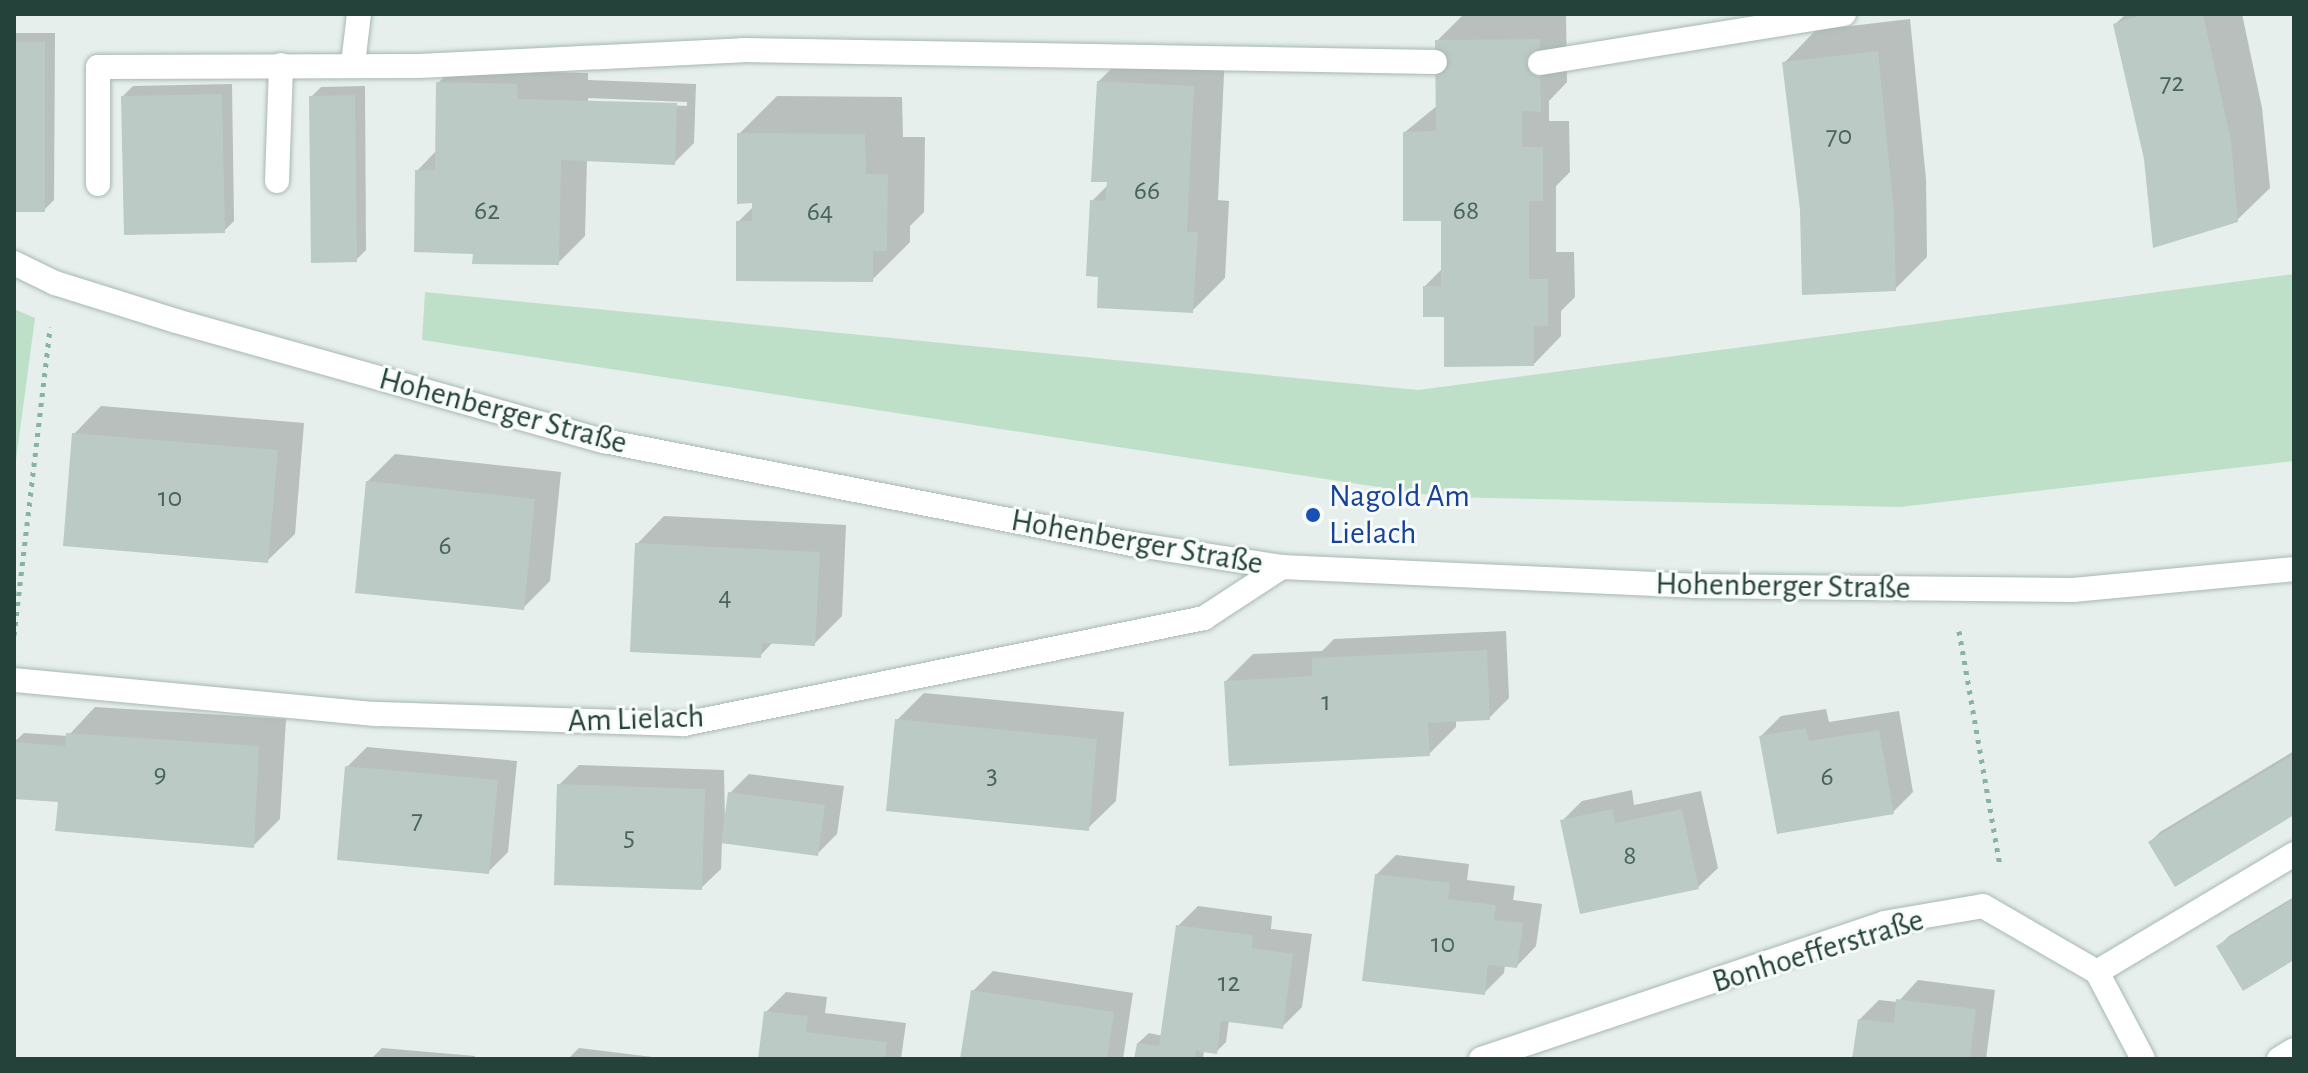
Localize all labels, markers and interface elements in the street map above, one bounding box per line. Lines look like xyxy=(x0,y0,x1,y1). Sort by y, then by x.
house number: 72 xyxy=(2160,66,2184,100)
house number: 70 xyxy=(1826,119,1852,153)
house number: 66 xyxy=(1134,174,1160,208)
house number: 62 xyxy=(474,194,500,228)
house number: 68 xyxy=(1453,194,1479,228)
house number: 64 xyxy=(807,195,833,229)
street label: Hohenberger Straße xyxy=(375,359,631,463)
place label: Nagold Am Lielach xyxy=(1329,478,1470,553)
house number: 10 xyxy=(158,481,182,515)
street label: Hohenberger Straße xyxy=(1008,501,1266,583)
marker: Nagold Am Lielach xyxy=(1304,506,1322,524)
house number: 6 xyxy=(438,529,452,563)
street label: Hohenberger Straße xyxy=(1655,565,1911,607)
house number: 4 xyxy=(718,580,732,614)
house number: 1 xyxy=(1321,685,1331,719)
street label: Am Lielach xyxy=(567,697,705,741)
house number: 9 xyxy=(153,757,167,791)
house number: 3 xyxy=(986,758,998,792)
house number: 6 xyxy=(1820,760,1834,794)
house number: 7 xyxy=(411,803,423,837)
house number: 5 xyxy=(623,820,635,854)
house number: 8 xyxy=(1623,839,1637,873)
street label: Bonhoefferstraße xyxy=(1708,901,1928,1001)
house number: 10 xyxy=(1431,927,1455,961)
house number: 12 xyxy=(1218,966,1240,1000)

